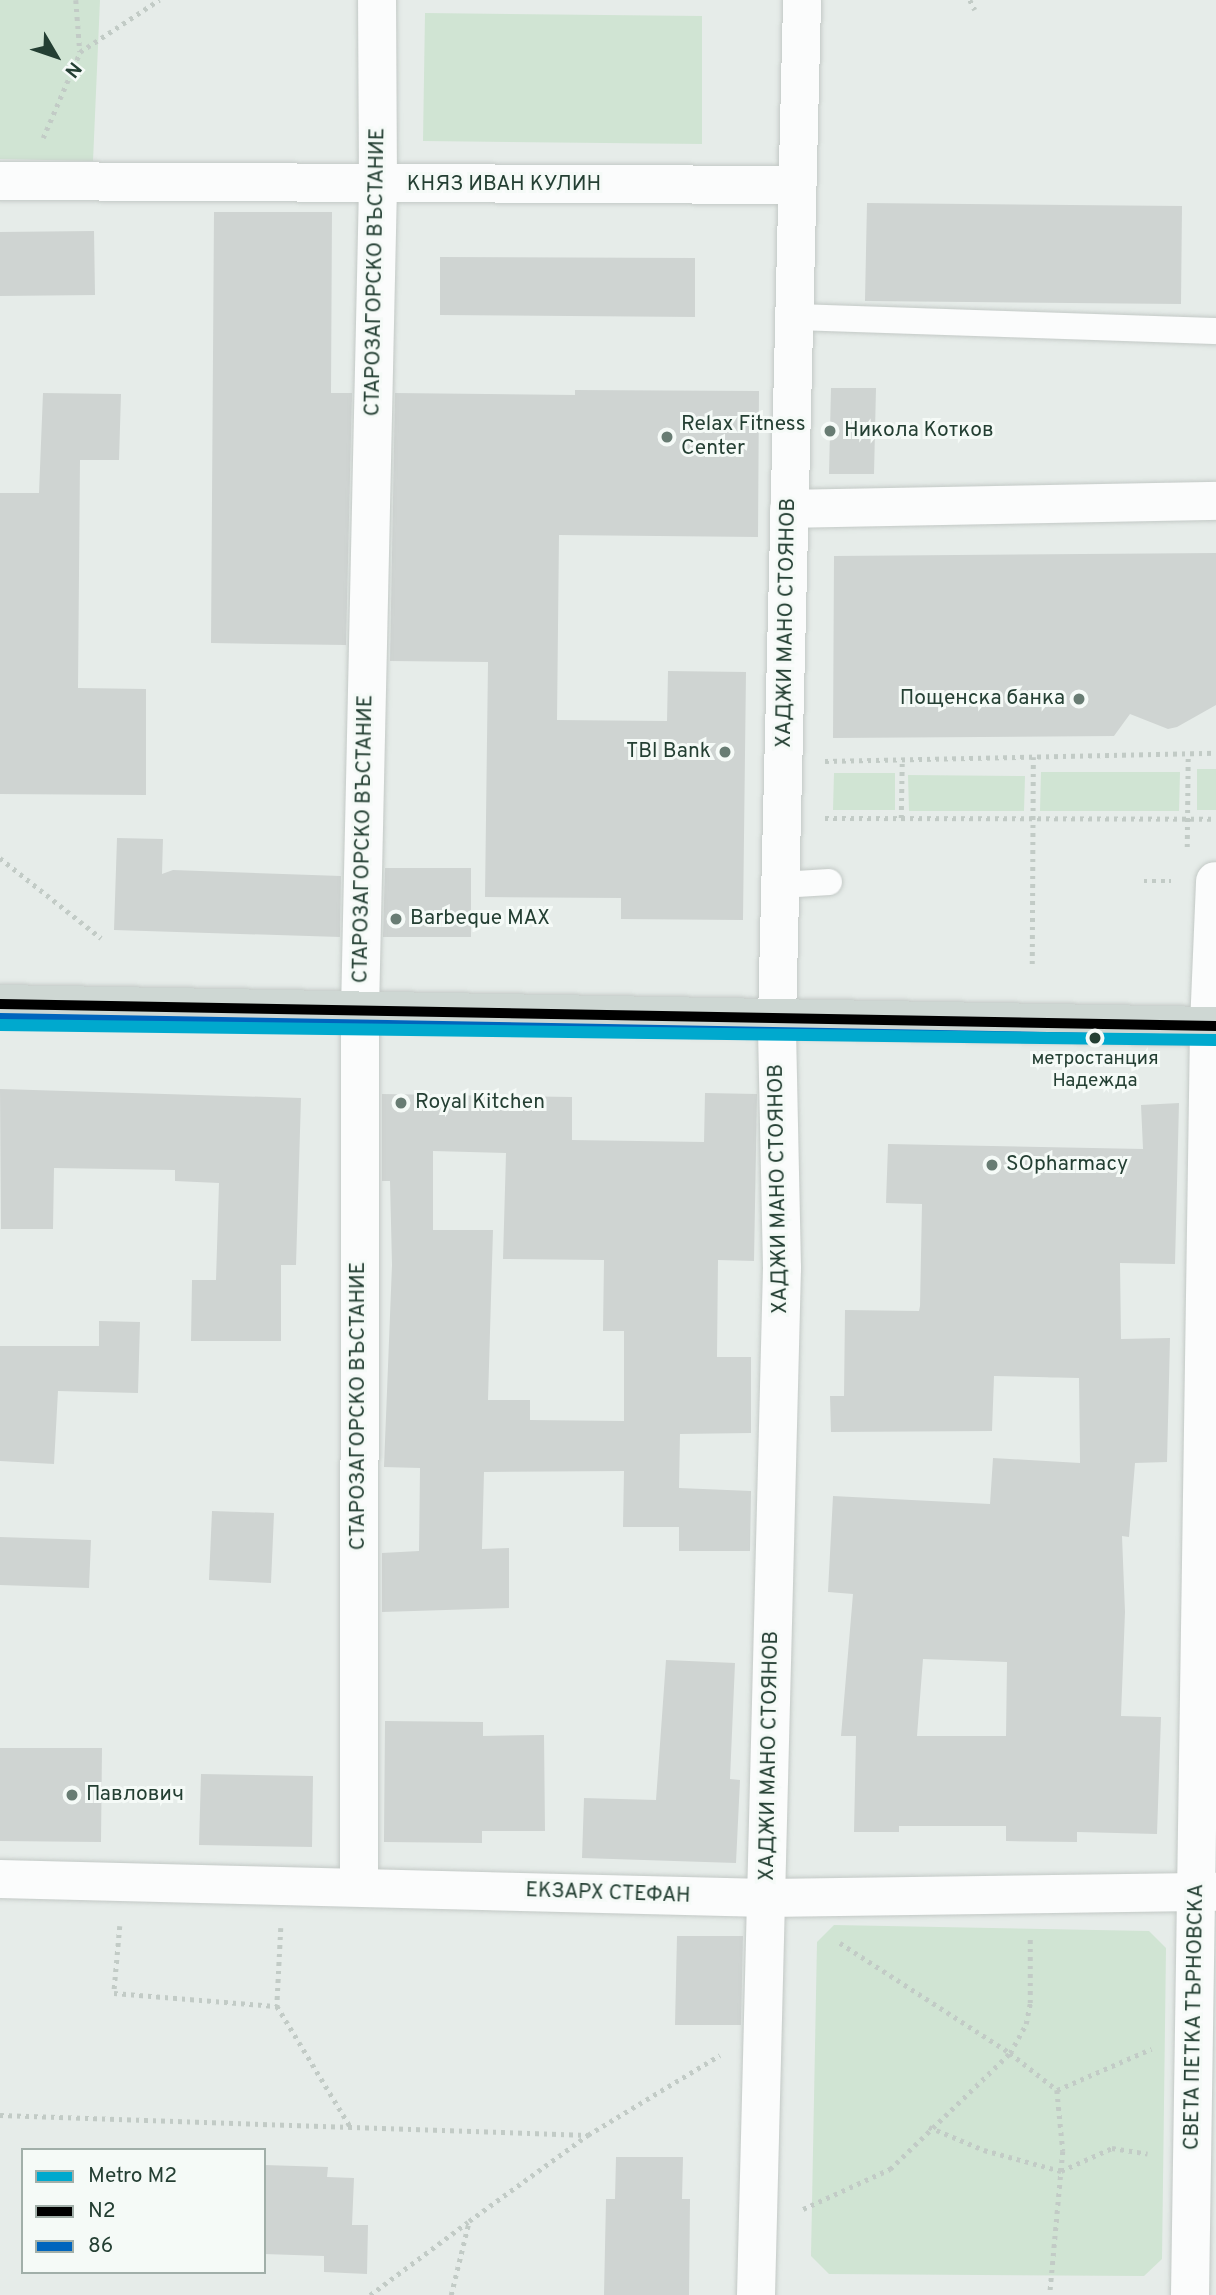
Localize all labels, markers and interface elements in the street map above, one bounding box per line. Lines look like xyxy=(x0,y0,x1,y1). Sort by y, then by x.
north arrow xyxy=(21,21,91,91)
text: N xyxy=(59,56,86,82)
street label: СТАРОЗАГОРСКО ВЪСТАНИЕ xyxy=(361,127,391,417)
street label: КНЯЗ ИВАН КУЛИН xyxy=(407,172,601,198)
place label: Relax Fitness Center xyxy=(681,412,806,462)
place label: Никола Котков xyxy=(844,418,994,444)
marker: Никола Котков xyxy=(822,423,838,439)
marker: Relax Fitness Center xyxy=(659,429,675,445)
street label: ХАДЖИ МАНО СТОЯНОВ xyxy=(772,498,802,748)
place label: Пощенска банка xyxy=(900,686,1065,712)
marker: Пощенска банка xyxy=(1071,691,1087,707)
street label: СТАРОЗАГОРСКО ВЪСТАНИЕ xyxy=(349,694,379,984)
place label: TBI Bank xyxy=(626,739,711,765)
marker: TBI Bank xyxy=(717,744,733,760)
place label: Barbeque MAX xyxy=(410,906,550,932)
marker: Barbeque MAX xyxy=(388,911,404,927)
marker: метростанция Надежда xyxy=(1088,1031,1102,1045)
place label: метростанция Надежда xyxy=(1031,1049,1159,1093)
street label: ХАДЖИ МАНО СТОЯНОВ xyxy=(764,1064,794,1314)
place label: Royal Kitchen xyxy=(415,1090,545,1116)
marker: Royal Kitchen xyxy=(393,1095,409,1111)
place label: SOpharmacy xyxy=(1006,1152,1128,1178)
marker: SOpharmacy xyxy=(984,1157,1000,1173)
street label: СТАРОЗАГОРСКО ВЪСТАНИЕ xyxy=(346,1262,372,1550)
street label: ХАДЖИ МАНО СТОЯНОВ xyxy=(755,1631,785,1881)
place label: Павлович xyxy=(86,1782,184,1808)
marker: Павлович xyxy=(64,1787,80,1803)
street label: ЕКЗАРХ СТЕФАН xyxy=(525,1879,691,1909)
street label: СВЕТА ПЕТКА ТЪРНОВСКА xyxy=(1180,1882,1210,2152)
legend xyxy=(21,2148,266,2274)
text: Metro M2 xyxy=(88,2163,177,2190)
text: N2 xyxy=(88,2198,116,2225)
text: 86 xyxy=(88,2233,113,2260)

